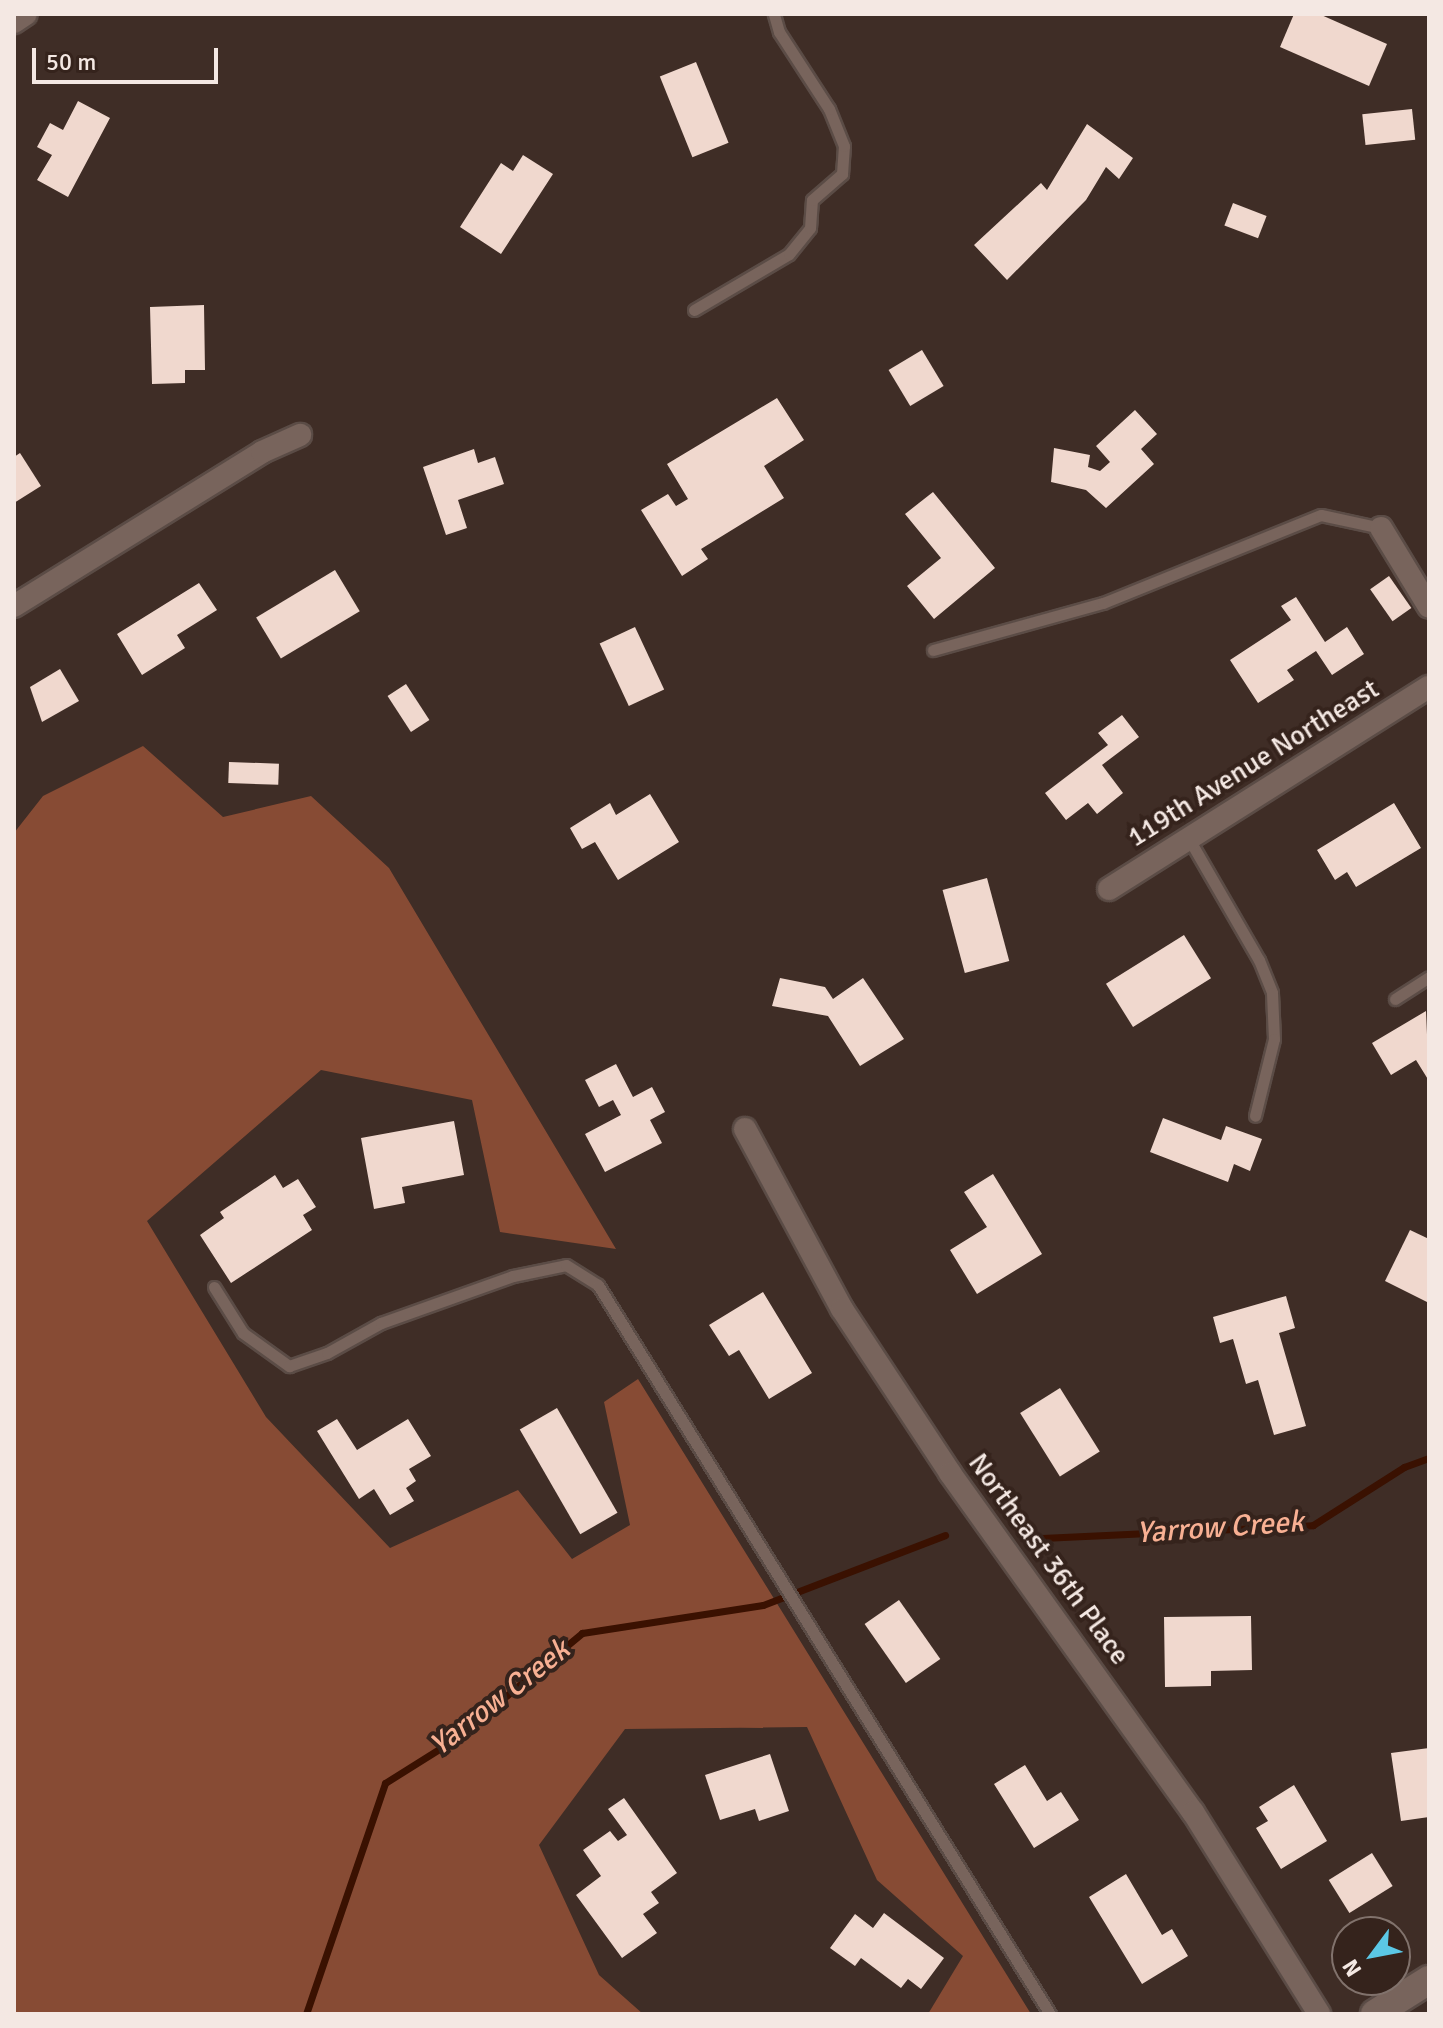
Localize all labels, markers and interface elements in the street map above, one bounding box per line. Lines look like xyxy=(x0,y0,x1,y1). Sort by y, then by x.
scale bar xyxy=(36,32,222,82)
text: 50 m xyxy=(46,47,96,77)
street label: 119th Avenue Northeast xyxy=(1121,672,1385,854)
street label: Northeast 36th Place xyxy=(961,1447,1137,1671)
water label: Yarrow Creek xyxy=(1135,1504,1305,1552)
water label: Yarrow Creek xyxy=(423,1632,577,1764)
north arrow xyxy=(1331,1916,1411,1996)
text: N xyxy=(1336,1954,1367,1982)

